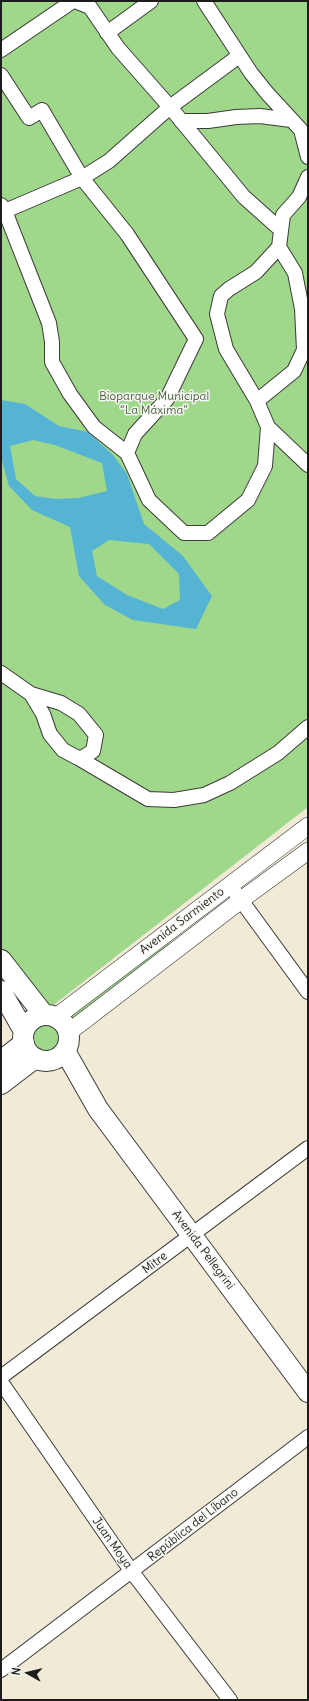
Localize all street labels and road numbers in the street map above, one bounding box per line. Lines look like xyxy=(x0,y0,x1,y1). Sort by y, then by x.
street label: Avenida Sarmiento xyxy=(137,885,227,957)
street label: Avenida Pellegrini xyxy=(169,1208,237,1292)
street label: Mitre xyxy=(140,1249,170,1277)
street label: República del Líbano xyxy=(145,1485,241,1565)
street label: Juan Moya xyxy=(89,1514,135,1572)

